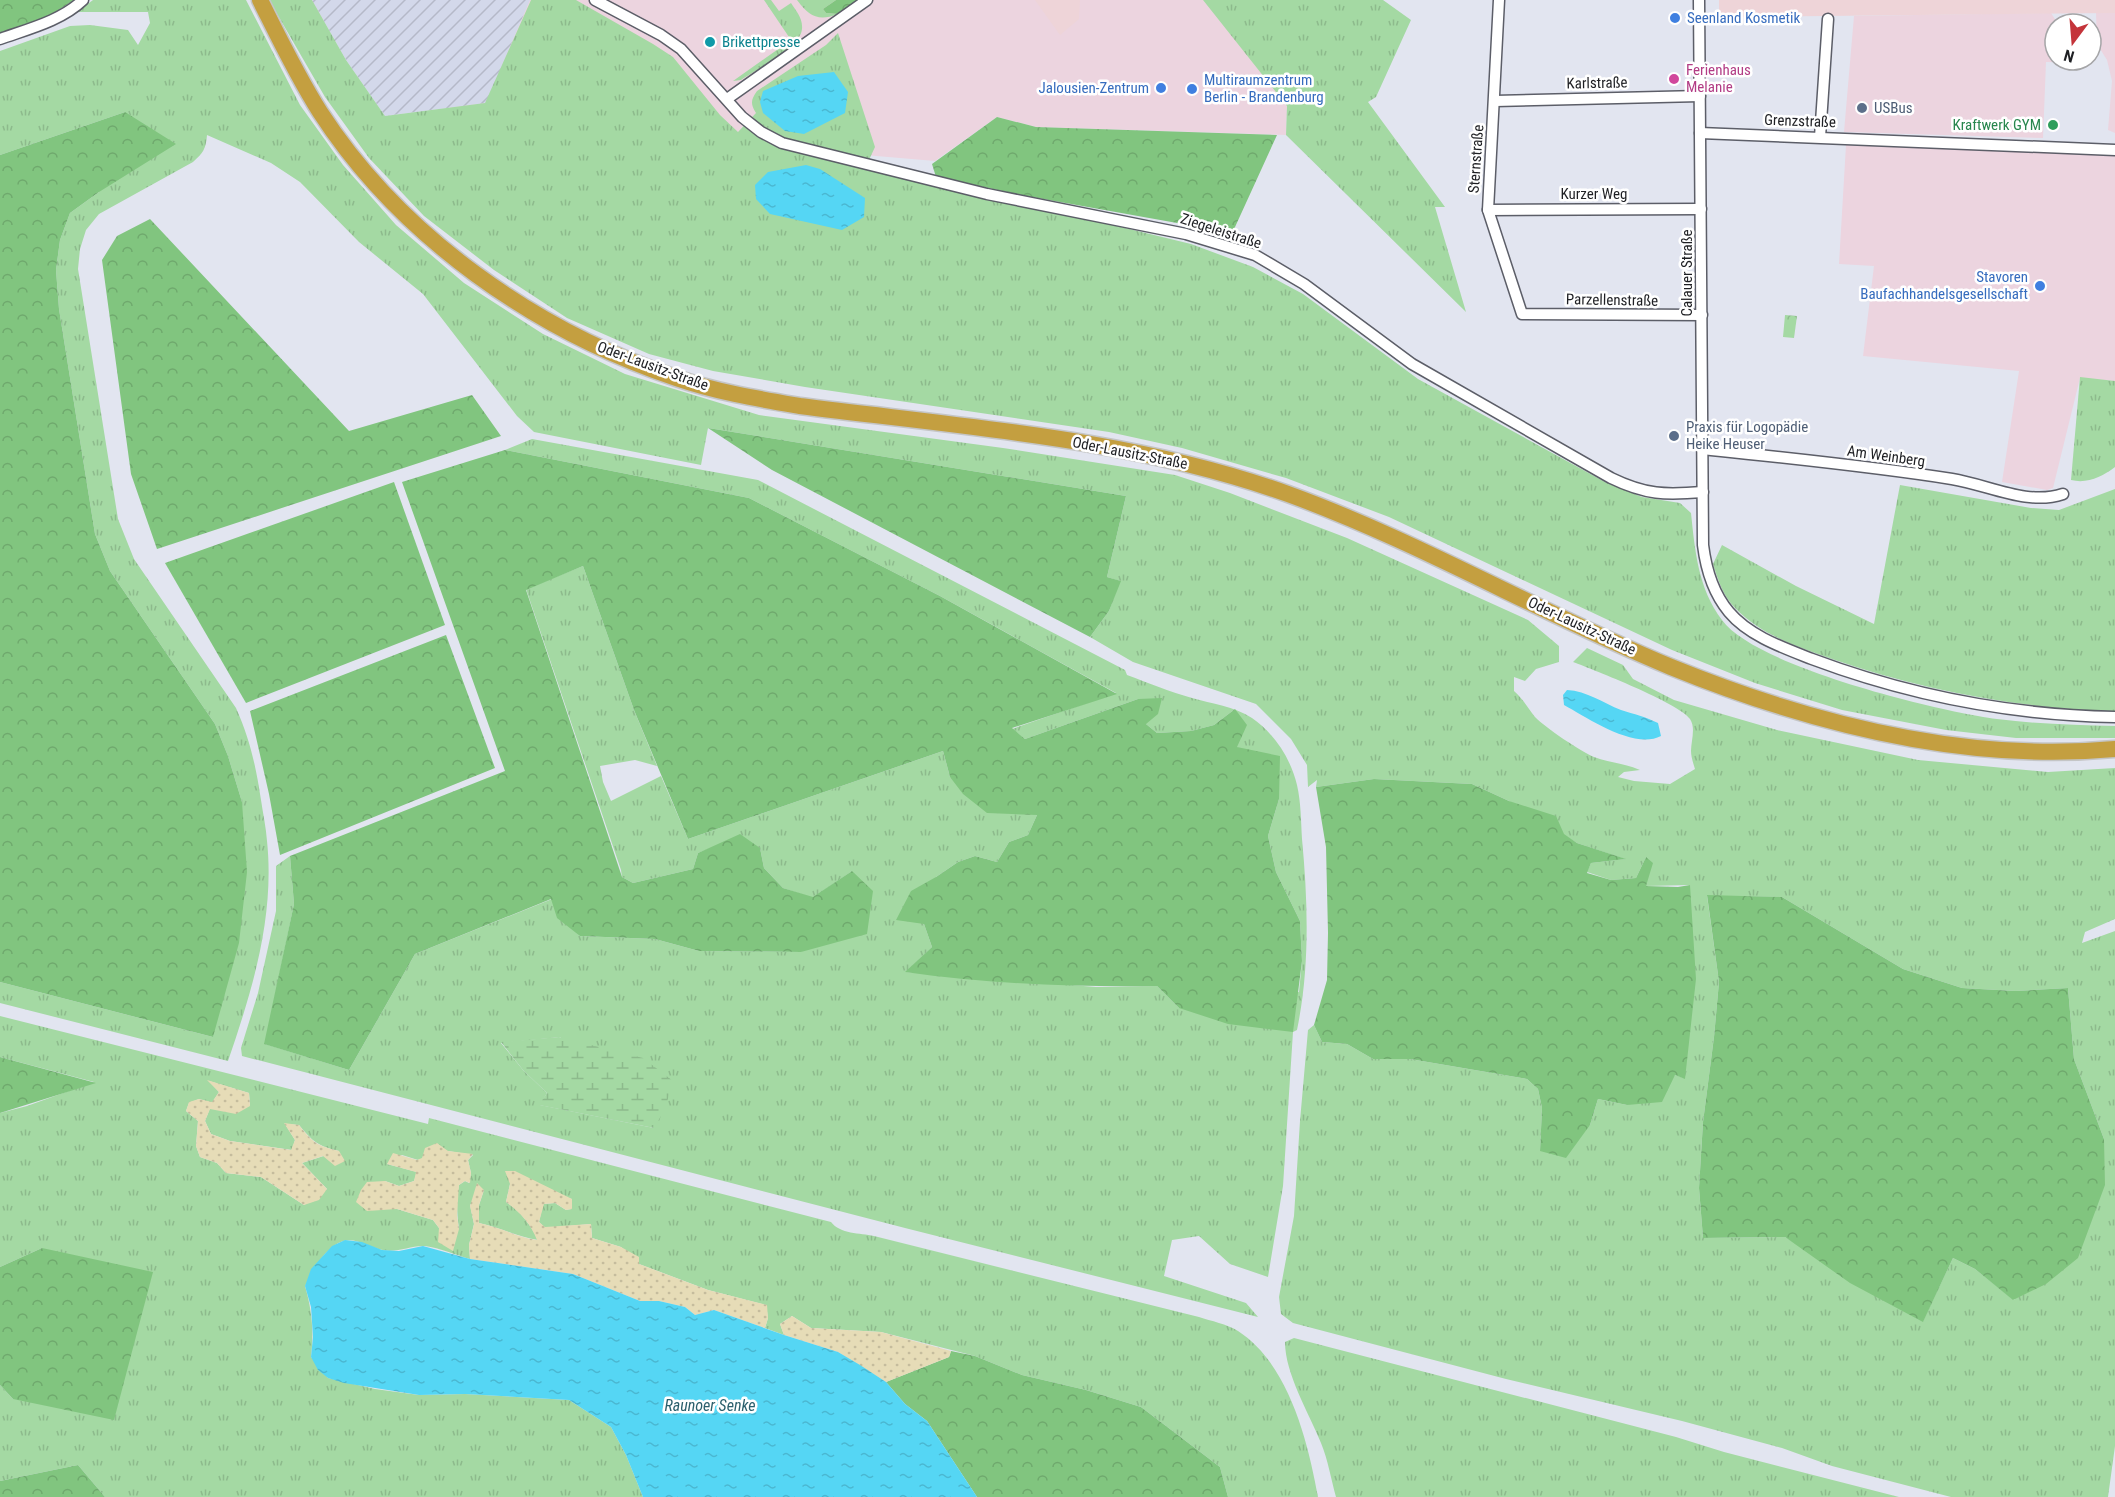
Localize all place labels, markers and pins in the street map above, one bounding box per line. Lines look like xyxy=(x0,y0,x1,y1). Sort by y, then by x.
place label: Seenland Kosmetik xyxy=(1687,9,1800,27)
marker: Seenland Kosmetik xyxy=(1668,11,1682,25)
place label: Brikettpresse xyxy=(722,33,800,51)
marker: Brikettpresse xyxy=(703,35,717,49)
place label: Ferienhaus Melanie xyxy=(1686,61,1751,96)
place label: Multiraumzentrum Berlin - Brandenburg xyxy=(1204,71,1324,106)
marker: Ferienhaus Melanie xyxy=(1667,72,1681,86)
place label: Jalousien-Zentrum xyxy=(1038,79,1149,97)
marker: Jalousien-Zentrum xyxy=(1154,81,1168,95)
marker: Multiraumzentrum Berlin - Brandenburg xyxy=(1185,82,1199,96)
place label: USBus xyxy=(1874,99,1913,117)
marker: USBus xyxy=(1855,101,1869,115)
place label: Kraftwerk GYM xyxy=(1953,116,2041,134)
marker: Kraftwerk GYM xyxy=(2046,118,2060,132)
place label: Stavoren Baufachhandelsgesellschaft xyxy=(1860,268,2028,303)
marker: Stavoren Baufachhandelsgesellschaft xyxy=(2033,279,2047,293)
place label: Praxis für Logopädie Heike Heuser xyxy=(1686,418,1808,453)
marker: Praxis für Logopädie Heike Heuser xyxy=(1667,429,1681,443)

